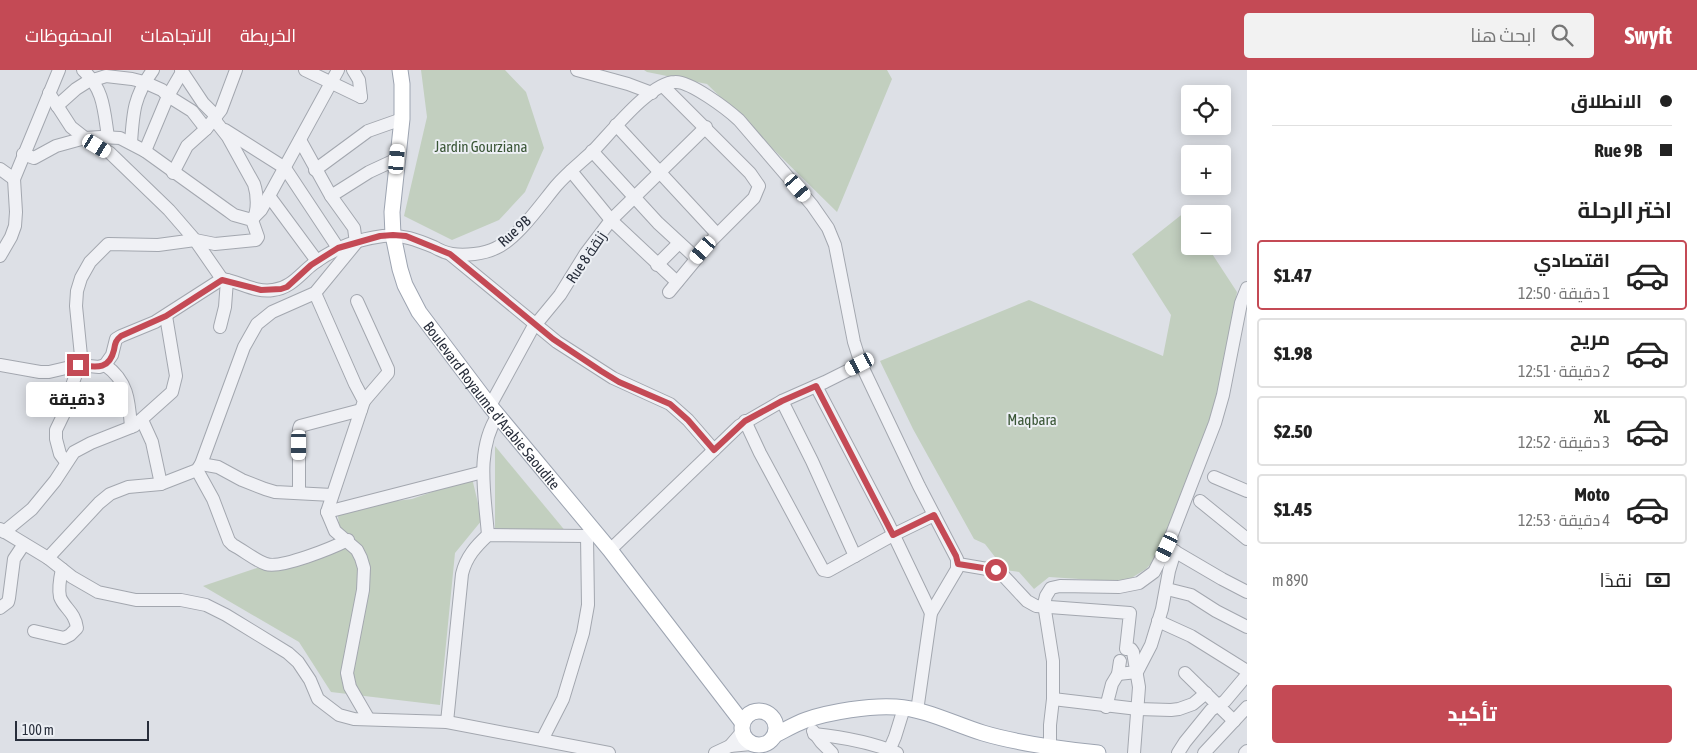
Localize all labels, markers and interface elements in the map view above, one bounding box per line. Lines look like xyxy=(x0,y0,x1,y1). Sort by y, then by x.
search box xyxy=(1244,13,1594,58)
icon: search xyxy=(1548,21,1576,49)
text: Swyft xyxy=(1624,22,1672,49)
text: ابحث هنا xyxy=(1470,24,1536,46)
text: المحفوظات xyxy=(25,25,113,46)
text: الاتجاهات xyxy=(141,25,212,46)
text: الخريطة xyxy=(240,25,296,46)
map controls xyxy=(1181,85,1231,255)
button: locate xyxy=(1181,85,1231,135)
text: الانطلاق xyxy=(1571,90,1642,112)
car xyxy=(80,132,113,160)
park label: Jardin Gourziana xyxy=(435,138,527,155)
text: Rue 9B xyxy=(1594,139,1642,161)
car xyxy=(388,143,405,175)
button: + xyxy=(1181,145,1231,195)
car xyxy=(782,172,813,204)
text: اختر الرحلة xyxy=(1578,197,1672,223)
button: − xyxy=(1181,205,1231,255)
street label: Rue 9B xyxy=(494,212,534,250)
street label: Rue 8 زنقة xyxy=(562,228,610,287)
car xyxy=(687,234,718,266)
text: اقتصادي xyxy=(1534,249,1610,271)
icon: car xyxy=(1625,253,1670,298)
text: $1.47 xyxy=(1274,264,1312,286)
text: 1 دقيقة · 12:50 xyxy=(1518,284,1610,302)
street label: Boulevard Royaume d'Arabie Saoudite xyxy=(420,318,564,493)
text: مريح xyxy=(1570,327,1610,349)
icon: car xyxy=(1625,331,1670,376)
text: $1.98 xyxy=(1274,342,1312,364)
car xyxy=(843,351,876,377)
route end xyxy=(67,354,89,376)
text: 2 دقيقة · 12:51 xyxy=(1518,362,1610,380)
callout: 3 دقيقة xyxy=(27,382,129,418)
text: 3 دقيقة xyxy=(49,390,105,408)
text: XL xyxy=(1594,405,1610,427)
icon: car xyxy=(1625,409,1670,454)
park label: Maqbara xyxy=(1007,411,1057,428)
text: $2.50 xyxy=(1274,420,1312,442)
car xyxy=(291,430,306,460)
text: 3 دقيقة · 12:52 xyxy=(1518,433,1610,451)
text: Moto xyxy=(1574,483,1610,505)
icon: car xyxy=(1625,487,1670,532)
text: $1.45 xyxy=(1274,498,1312,520)
text: 4 دقيقة · 12:53 xyxy=(1518,511,1610,529)
car xyxy=(1153,530,1180,564)
route start xyxy=(985,559,1007,581)
icon: cash xyxy=(1644,566,1672,594)
text: نقدًا xyxy=(1600,569,1632,591)
text: 890 m xyxy=(1272,571,1308,589)
button: تأكيد xyxy=(1272,685,1672,743)
scale bar xyxy=(15,718,149,741)
text: 100 m xyxy=(22,722,54,738)

